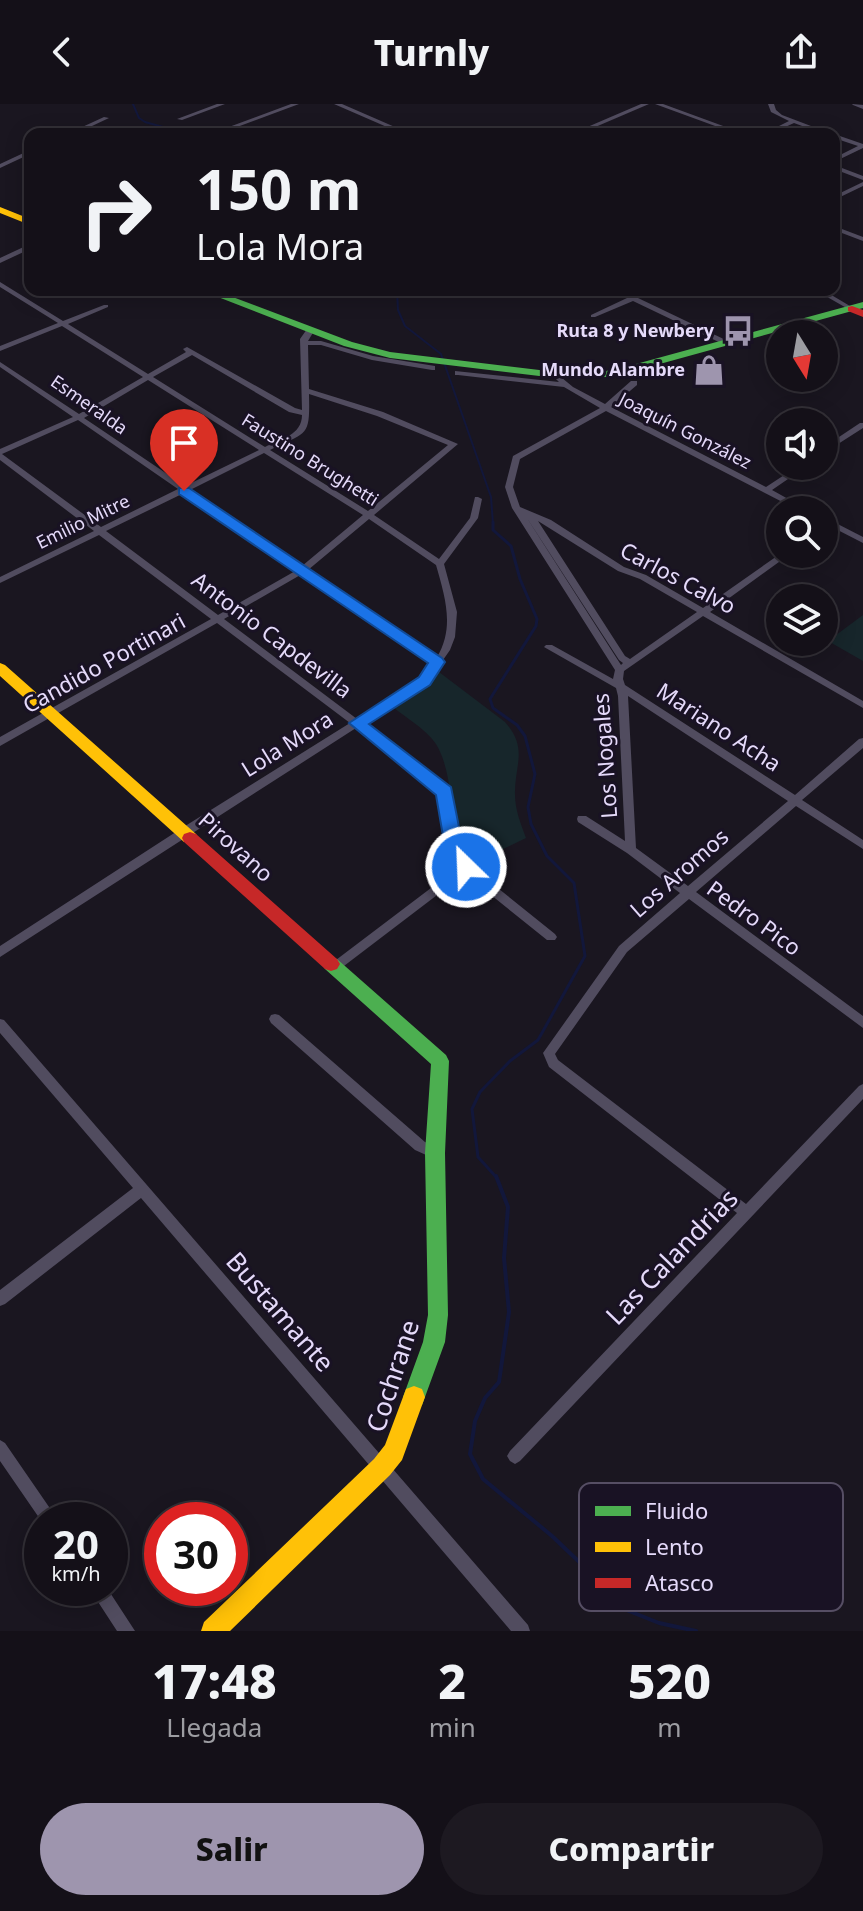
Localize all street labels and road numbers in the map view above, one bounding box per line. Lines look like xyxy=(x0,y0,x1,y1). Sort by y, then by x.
street label: Esmeralda xyxy=(46,369,133,439)
street label: Joaquín González xyxy=(613,386,756,474)
street label: Faustino Brughetti xyxy=(237,407,384,511)
street label: Emilio Mitre xyxy=(32,488,133,554)
street label: Carlos Calvo xyxy=(615,534,742,620)
street label: Antonio Capdevilla xyxy=(186,564,359,704)
street label: Candido Portinari xyxy=(17,605,190,719)
street label: Mariano Acha xyxy=(652,675,788,778)
street label: Los Nogales xyxy=(585,692,623,820)
street label: Lola Mora xyxy=(235,703,338,783)
street label: Pirovano xyxy=(193,805,280,888)
street label: Los Aromos xyxy=(623,821,734,923)
street label: Pedro Pico xyxy=(701,873,808,962)
street label: Las Calandrias xyxy=(597,1180,745,1332)
street label: Bustamante xyxy=(218,1244,343,1379)
street label: Cochrane xyxy=(357,1315,427,1437)

